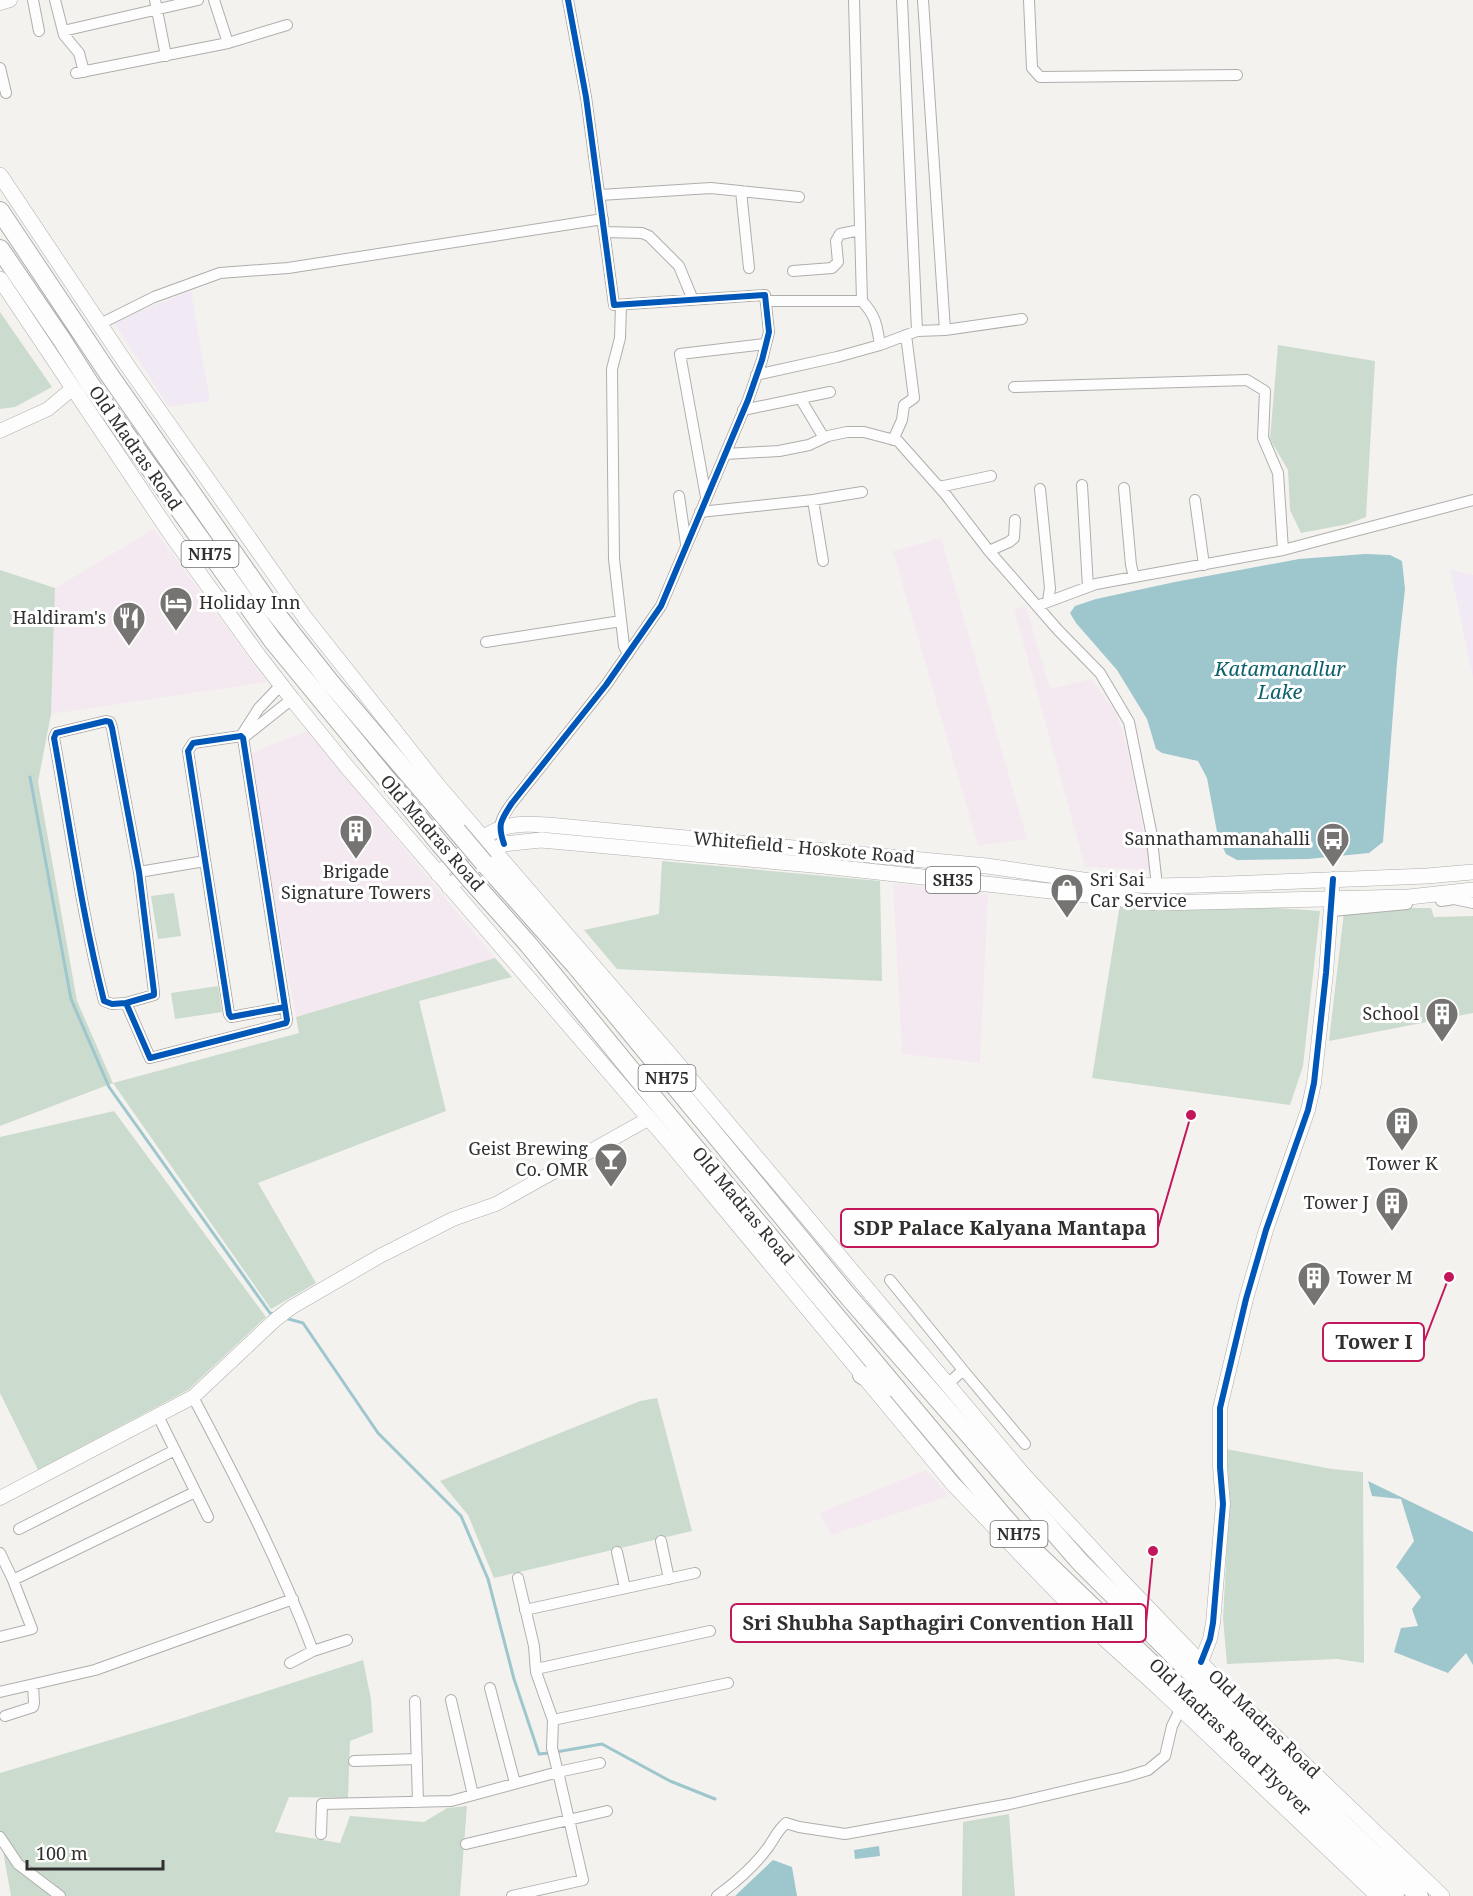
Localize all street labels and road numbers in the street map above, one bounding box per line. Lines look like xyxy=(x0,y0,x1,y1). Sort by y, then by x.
street label: Old Madras Road xyxy=(84,380,188,515)
road number: NH75 xyxy=(182,541,238,567)
street label: Old Madras Road xyxy=(375,769,490,896)
street label: Whitefield - Hoskote Road xyxy=(692,825,916,869)
road number: SH35 xyxy=(926,867,980,893)
road number: NH75 xyxy=(638,1065,696,1091)
street label: Old Madras Road xyxy=(687,1141,800,1269)
road number: NH75 xyxy=(990,1521,1048,1547)
street label: Old Madras Road Flyover xyxy=(1144,1652,1317,1821)
street label: Old Madras Road xyxy=(1203,1664,1326,1783)

